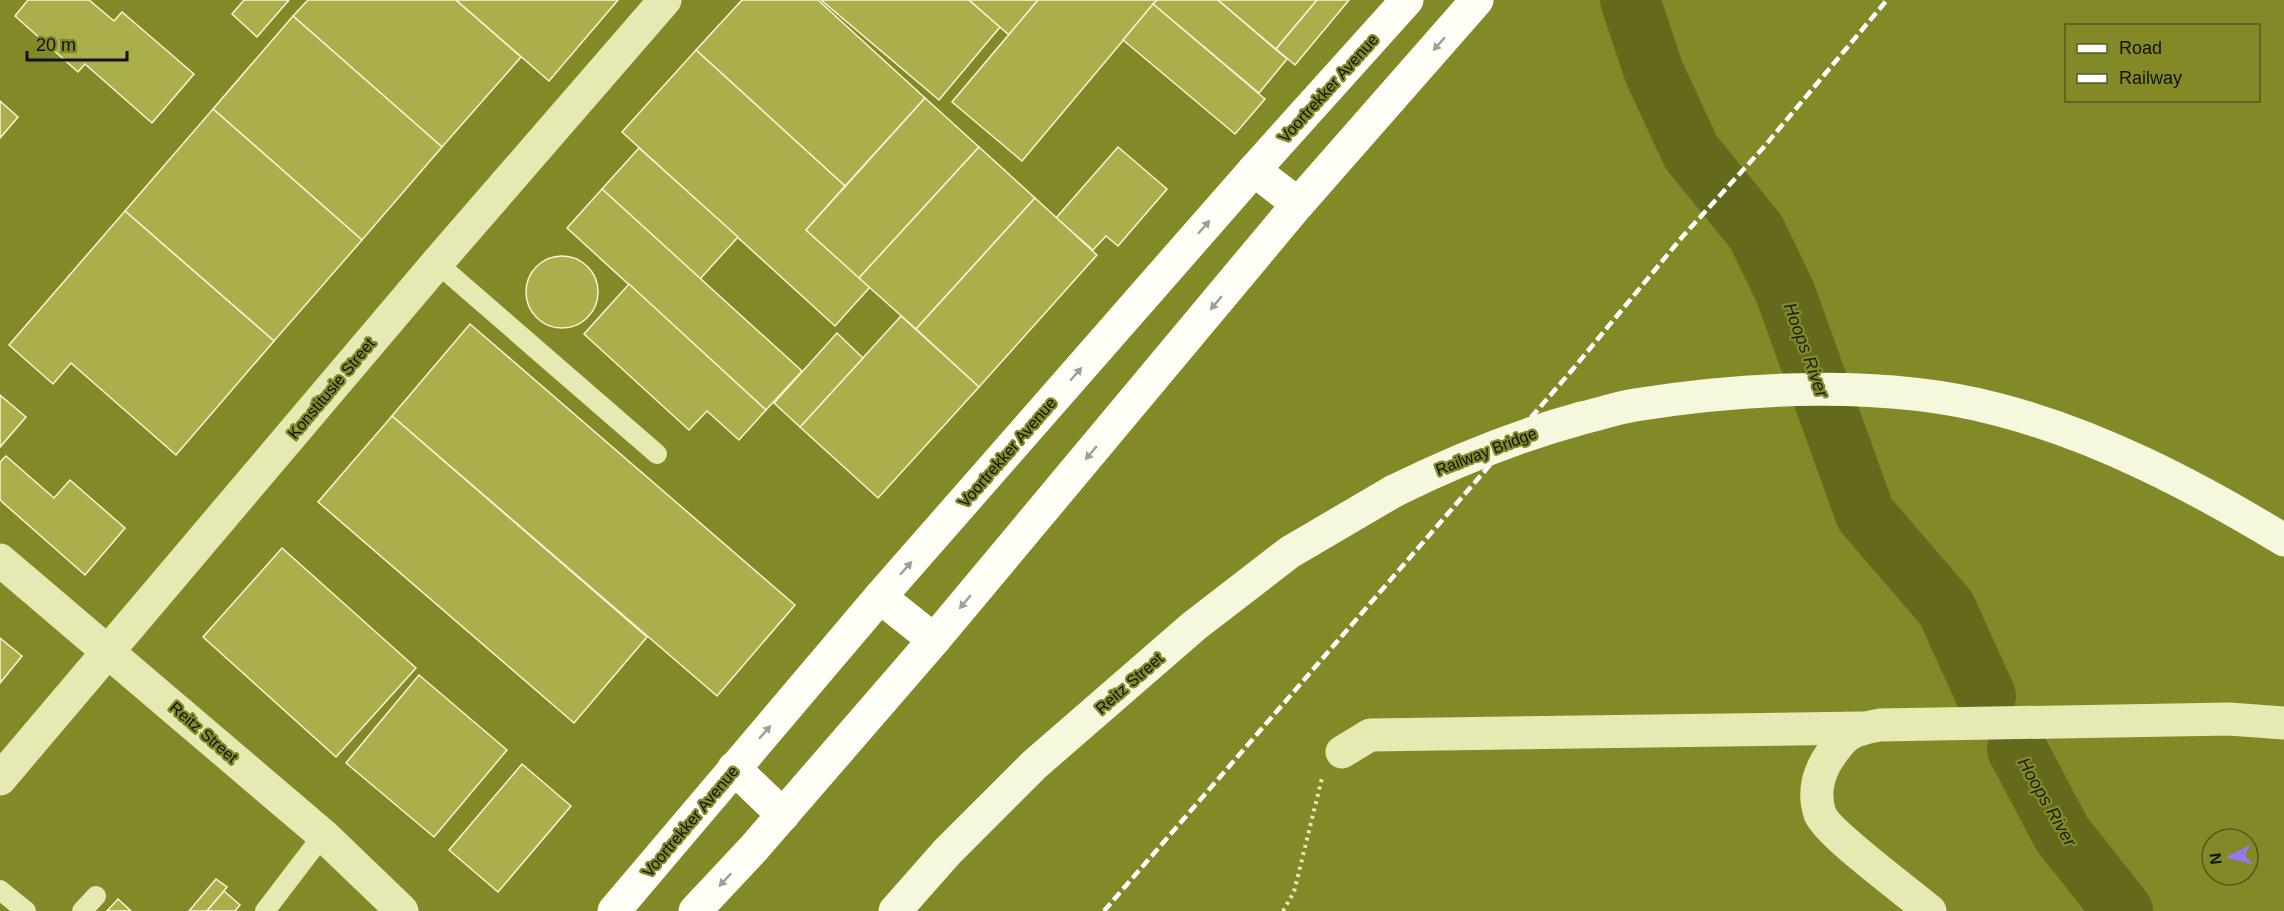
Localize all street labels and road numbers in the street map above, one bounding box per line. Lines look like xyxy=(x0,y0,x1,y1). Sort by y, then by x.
street label: Voortrekker Avenue xyxy=(1275,31,1381,146)
street label: Konstitusie Street xyxy=(285,334,379,442)
street label: Voortrekker Avenue xyxy=(955,394,1060,510)
street label: Railway Bridge xyxy=(1433,424,1539,479)
street label: Reitz Street xyxy=(1092,649,1167,717)
street label: Reitz Street xyxy=(167,699,241,767)
street label: Voortrekker Avenue xyxy=(639,762,742,880)

